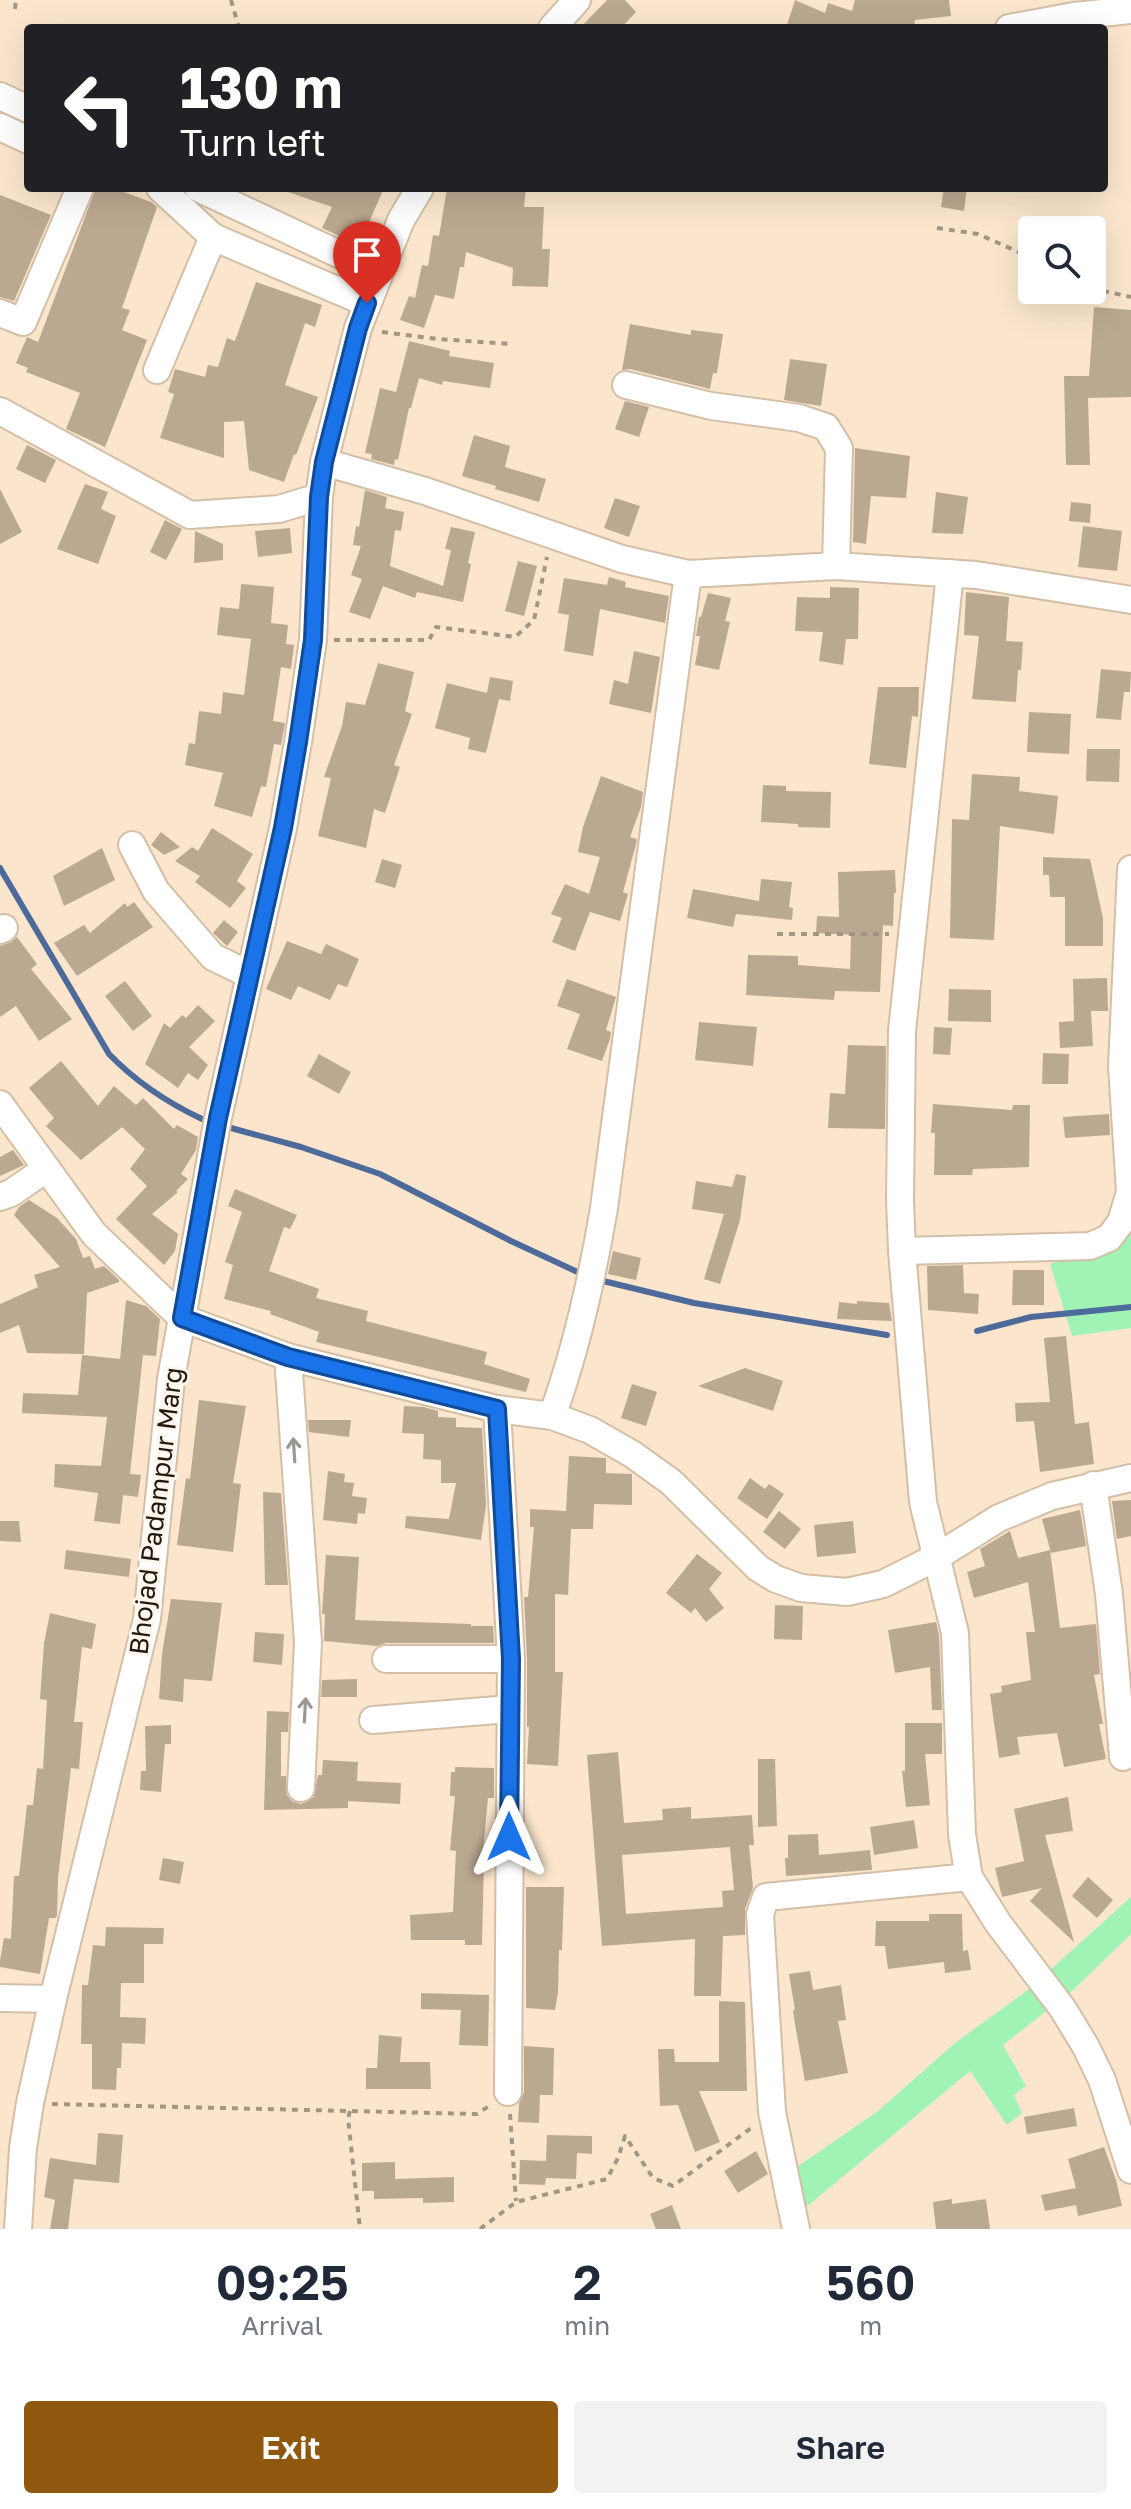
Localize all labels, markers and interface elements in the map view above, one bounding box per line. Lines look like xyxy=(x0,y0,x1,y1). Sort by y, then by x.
text: 130 m xyxy=(180,53,342,120)
icon: left xyxy=(48,56,152,160)
text: Turn left xyxy=(180,121,326,164)
map controls xyxy=(1018,216,1106,304)
button: search xyxy=(1018,216,1106,304)
pin xyxy=(333,221,401,303)
icon: arrive xyxy=(345,233,389,277)
street label: Bhojad Padampur Marg xyxy=(122,1365,189,1657)
one-way arrow xyxy=(286,1437,301,1464)
one-way arrow xyxy=(298,1697,313,1724)
position arrow xyxy=(467,1795,551,1879)
text: 09:25 xyxy=(216,2253,349,2311)
text: 2 xyxy=(573,2253,602,2311)
text: 560 xyxy=(826,2253,915,2311)
text: Arrival xyxy=(241,2310,323,2341)
text: min xyxy=(564,2310,610,2341)
text: m xyxy=(859,2310,882,2341)
button: Exit xyxy=(24,2401,558,2493)
button: Share xyxy=(574,2401,1107,2493)

